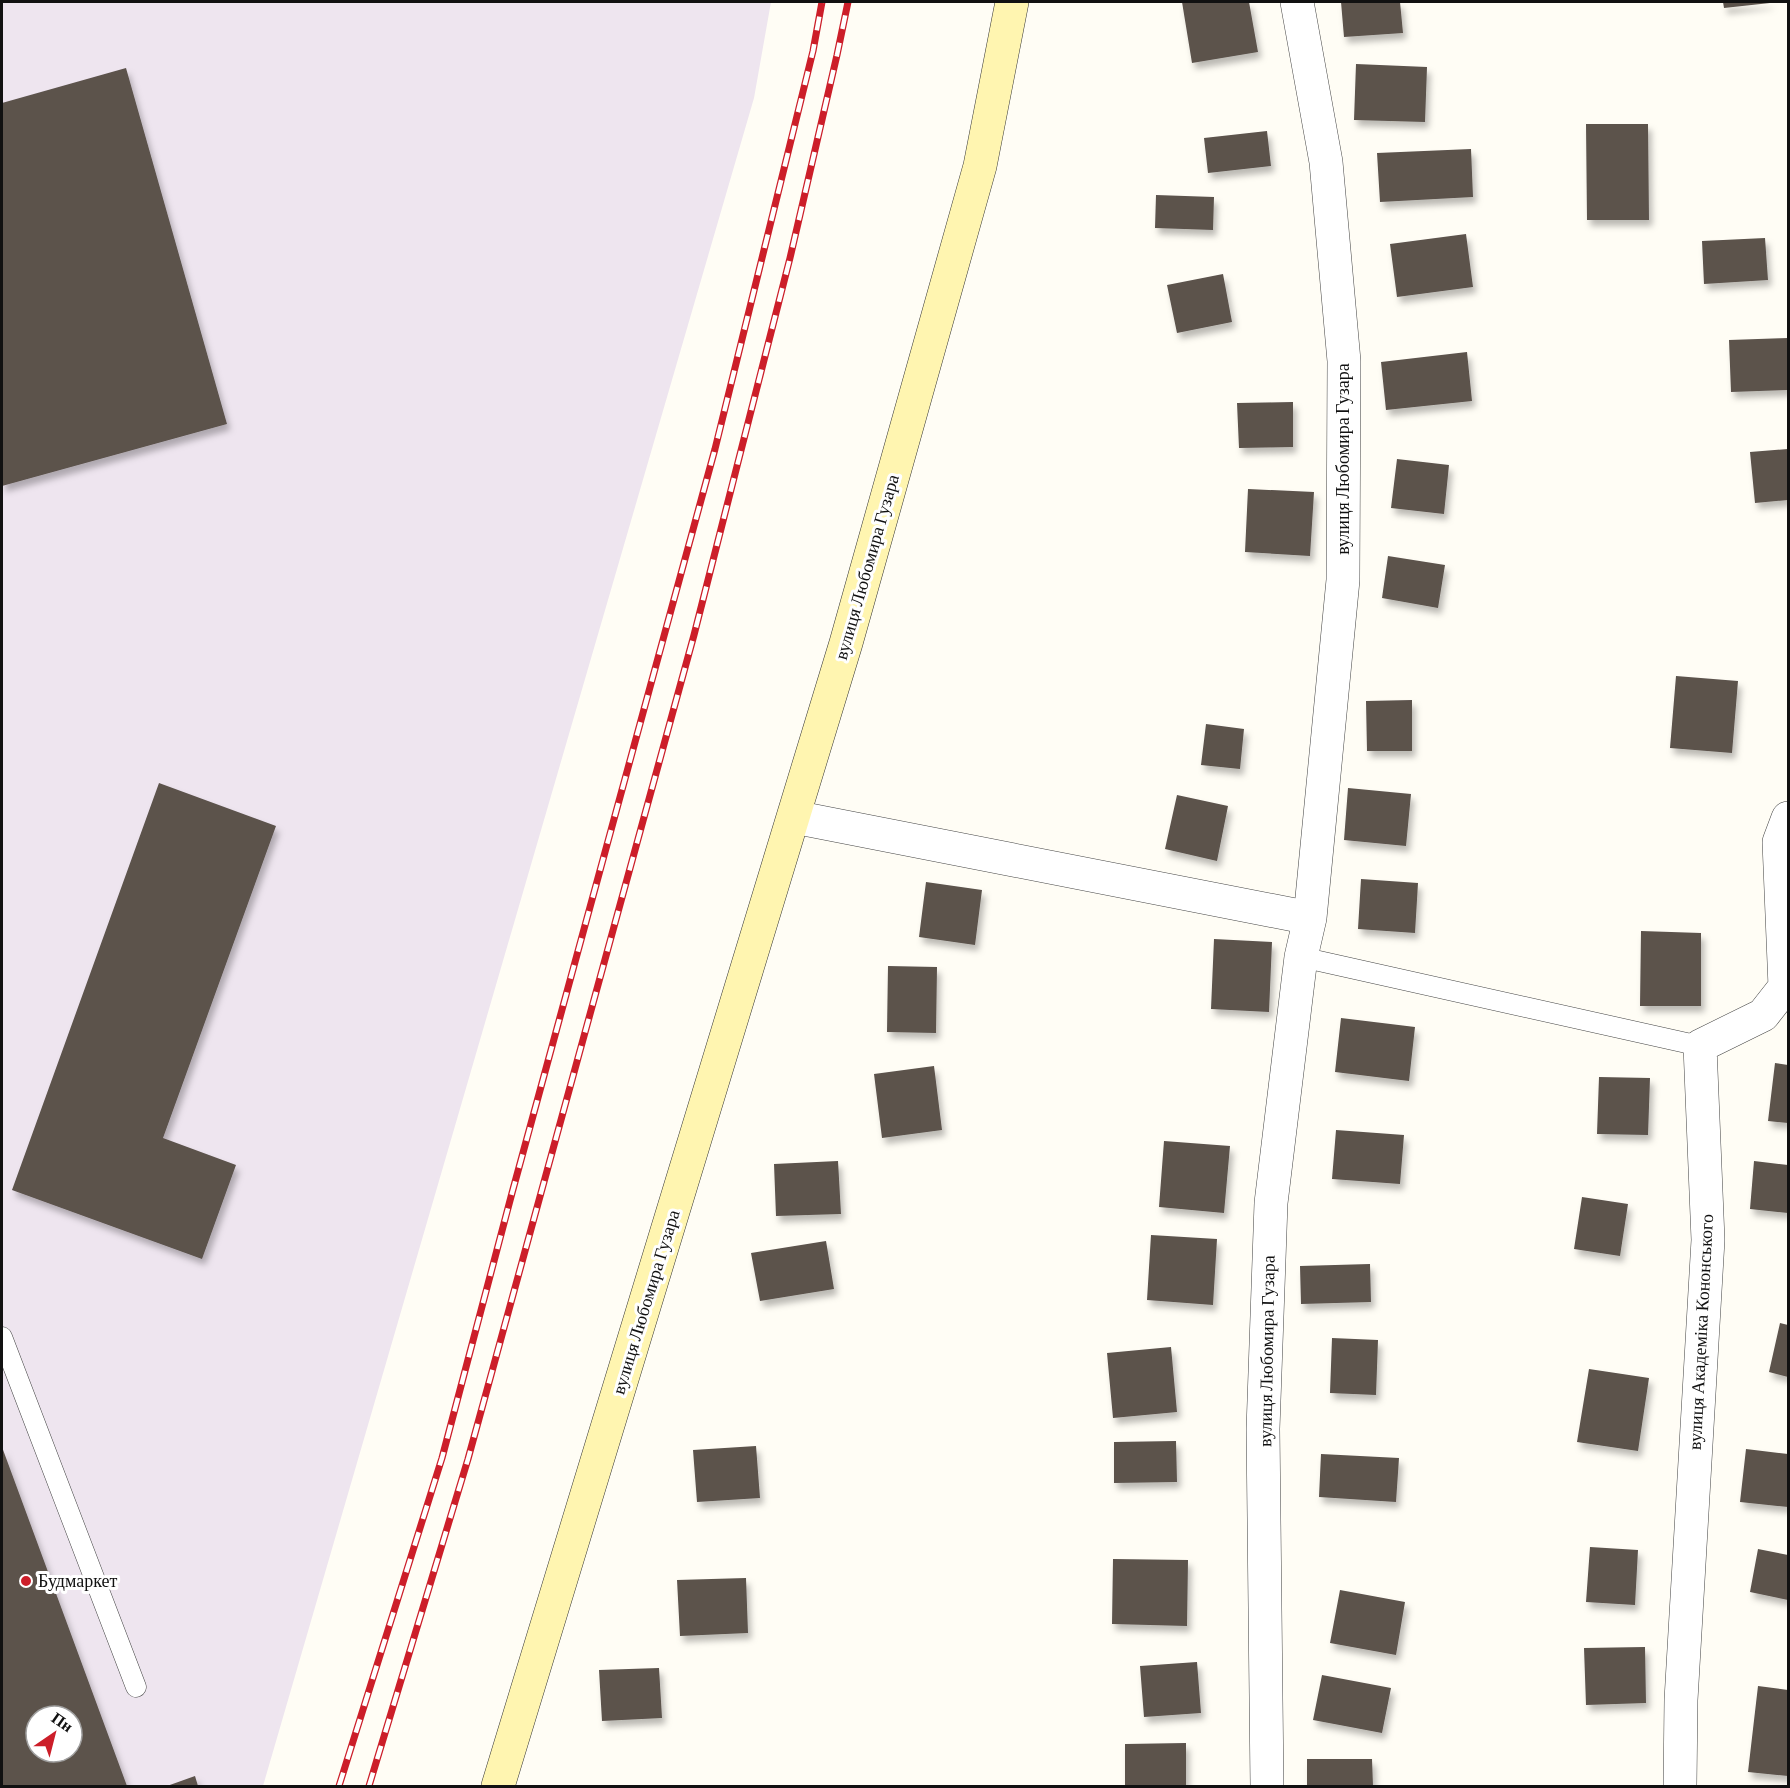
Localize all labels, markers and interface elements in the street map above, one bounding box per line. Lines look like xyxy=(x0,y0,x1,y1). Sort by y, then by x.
street label: вулиця Любомира Гузара xyxy=(1333,363,1353,555)
street label: вулиця Любомира Гузара xyxy=(831,472,903,662)
street label: вулиця Любомира Гузара xyxy=(608,1207,684,1397)
street label: вулиця Академіка Кононського xyxy=(1685,1214,1717,1450)
street label: вулиця Любомира Гузара xyxy=(1255,1255,1279,1447)
place label: Будмаркет xyxy=(38,1571,117,1591)
marker: Будмаркет xyxy=(19,1574,33,1588)
north arrow xyxy=(24,1704,84,1764)
text: Пн xyxy=(49,1709,76,1735)

